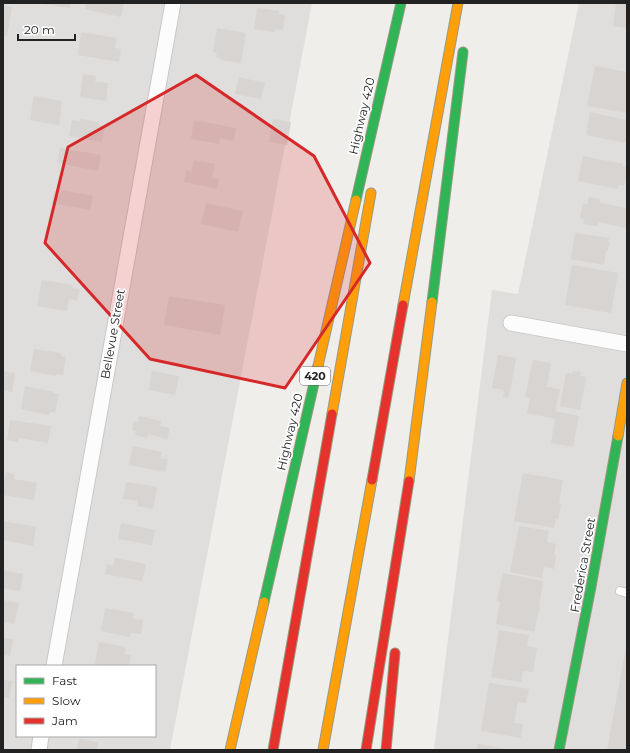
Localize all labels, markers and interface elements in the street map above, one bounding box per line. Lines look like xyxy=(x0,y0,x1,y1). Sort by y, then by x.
scale bar xyxy=(18,16,75,42)
text: 20 m xyxy=(24,22,55,37)
street label: Highway 420 xyxy=(345,76,378,156)
street label: Bellevue Street xyxy=(97,288,128,380)
road number: 420 xyxy=(300,367,330,385)
street label: Highway 420 xyxy=(273,392,306,472)
street label: Frederica Street xyxy=(567,516,598,613)
legend xyxy=(16,665,156,737)
text: Fast xyxy=(52,673,77,688)
text: Slow xyxy=(52,693,81,708)
text: Jam xyxy=(51,713,78,728)

